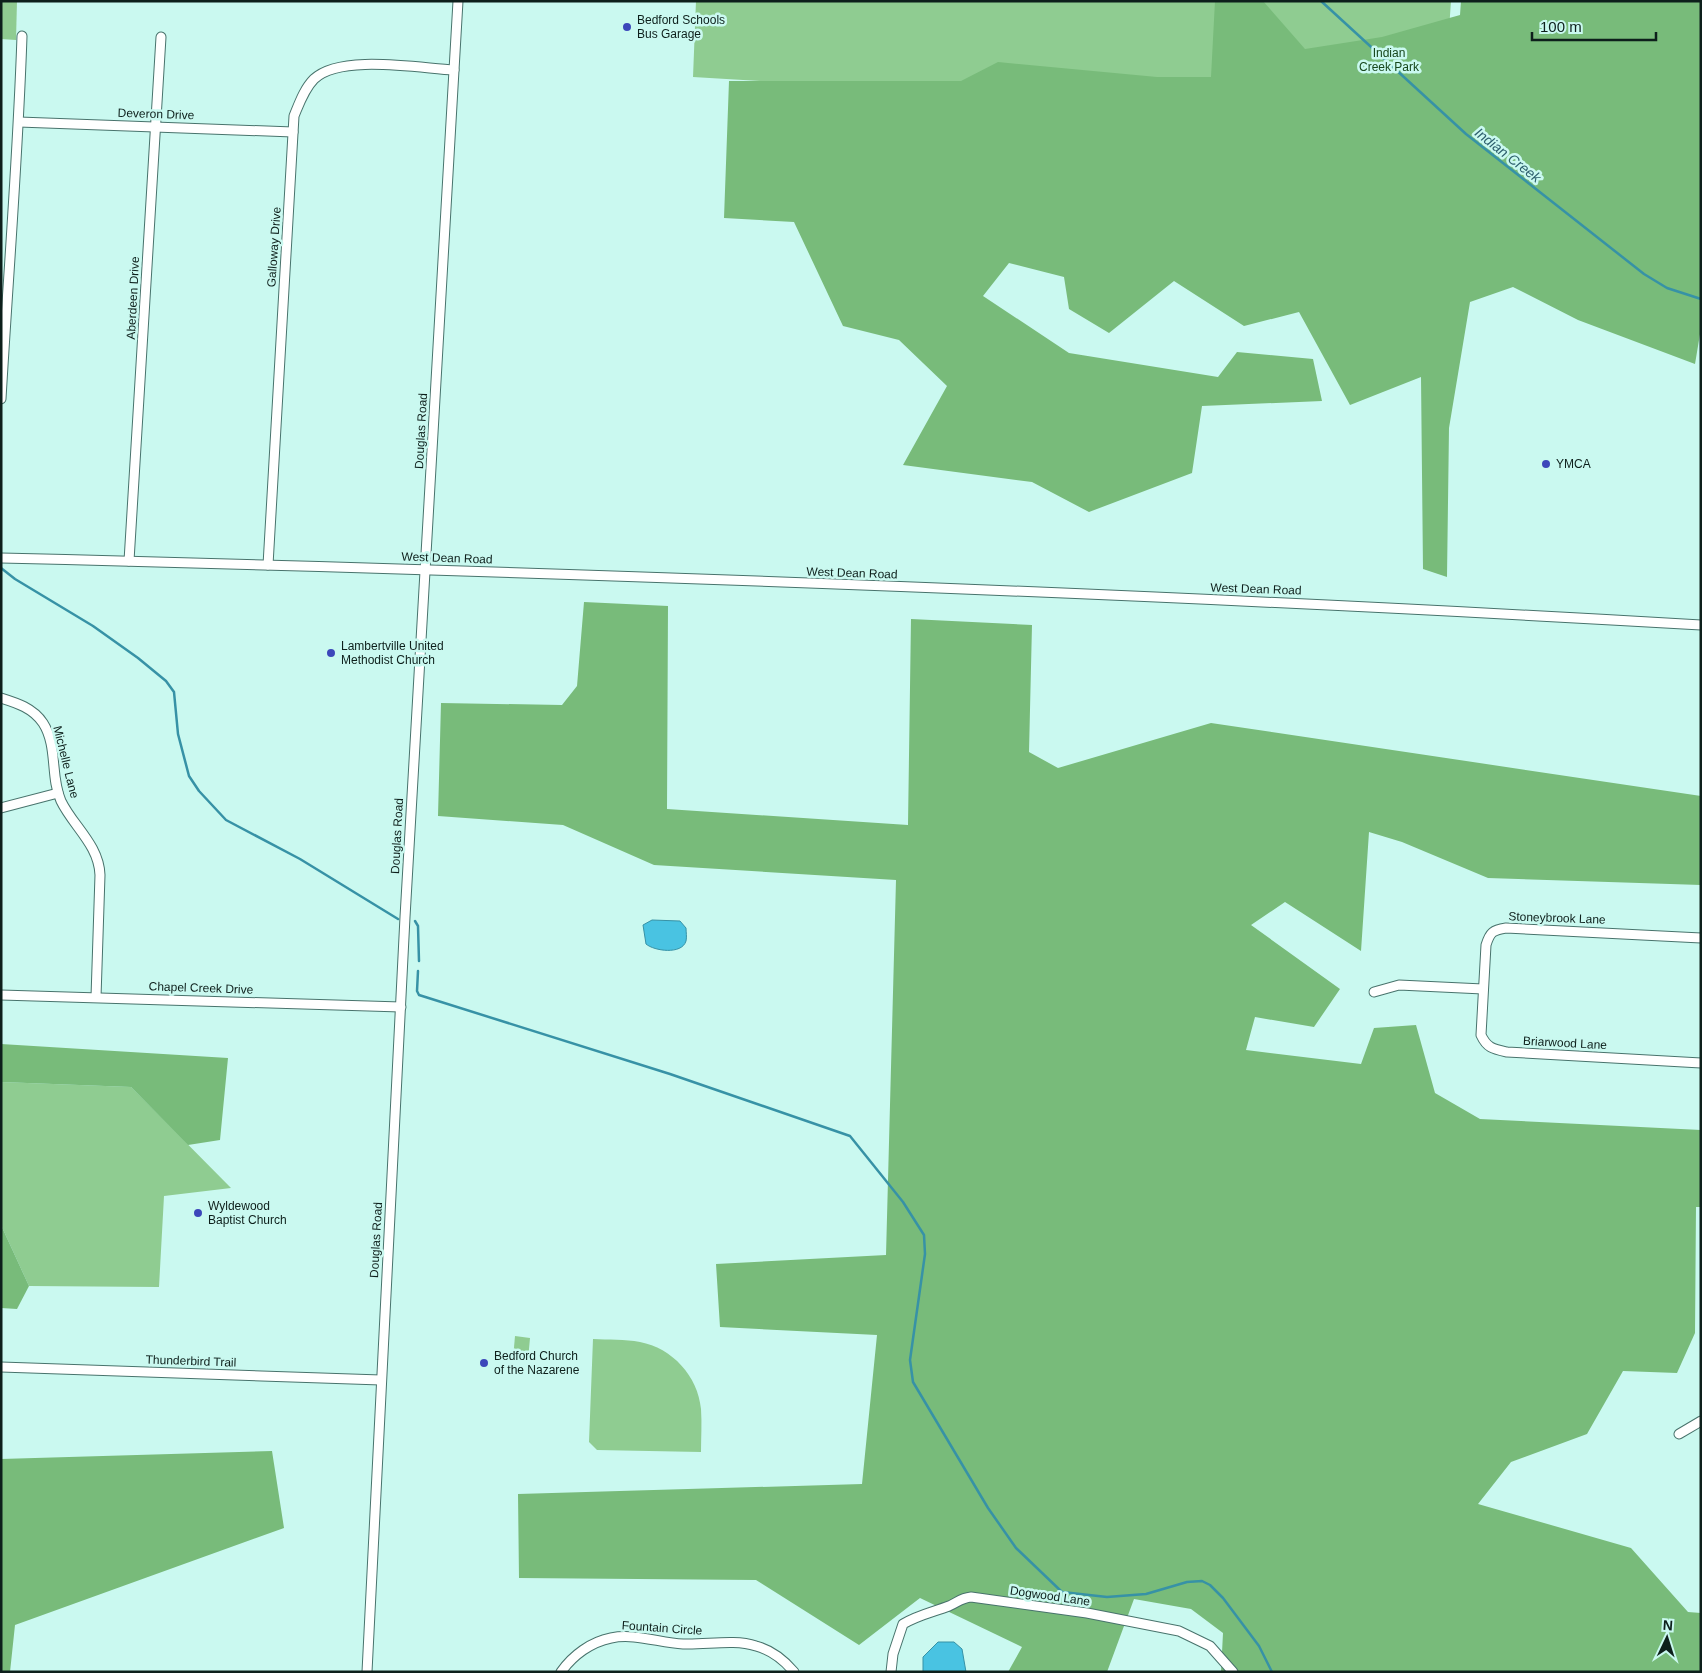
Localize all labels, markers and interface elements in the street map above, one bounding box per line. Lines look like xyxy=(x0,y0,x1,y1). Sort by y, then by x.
scale bar xyxy=(1532,10,1656,42)
place label: Bedford Schools Bus Garage xyxy=(637,13,725,41)
text: 100 m xyxy=(1540,18,1582,35)
marker: Bedford Schools Bus Garage xyxy=(621,21,633,33)
park label: Indian Creek Park xyxy=(1359,46,1420,74)
street label: Deveron Drive xyxy=(117,106,195,122)
water label: Indian Creek xyxy=(1472,124,1545,186)
street label: Galloway Drive xyxy=(264,206,284,288)
street label: Aberdeen Drive xyxy=(124,256,142,340)
street label: Douglas Road xyxy=(412,393,430,469)
place label: YMCA xyxy=(1556,457,1591,471)
marker: YMCA xyxy=(1540,458,1552,470)
street label: West Dean Road xyxy=(401,549,493,567)
street label: West Dean Road xyxy=(806,564,898,582)
street label: West Dean Road xyxy=(1210,580,1302,598)
place label: Lambertville United Methodist Church xyxy=(341,639,444,667)
marker: Lambertville United Methodist Church xyxy=(325,647,337,659)
street label: Michelle Lane xyxy=(50,724,82,800)
street label: Douglas Road xyxy=(388,798,406,874)
street label: Stoneybrook Lane xyxy=(1508,909,1606,927)
street label: Chapel Creek Drive xyxy=(148,979,254,997)
street label: Briarwood Lane xyxy=(1523,1034,1608,1052)
place label: Wyldewood Baptist Church xyxy=(208,1199,287,1227)
street label: Douglas Road xyxy=(367,1202,385,1278)
marker: Wyldewood Baptist Church xyxy=(192,1207,204,1219)
place label: Bedford Church of the Nazarene xyxy=(494,1349,580,1377)
street label: Thunderbird Trail xyxy=(145,1352,237,1370)
marker: Bedford Church of the Nazarene xyxy=(478,1357,490,1369)
street label: Dogwood Lane xyxy=(1009,1583,1091,1609)
north arrow xyxy=(1642,1613,1692,1663)
text: N xyxy=(1662,1617,1674,1633)
street label: Fountain Circle xyxy=(621,1618,703,1638)

